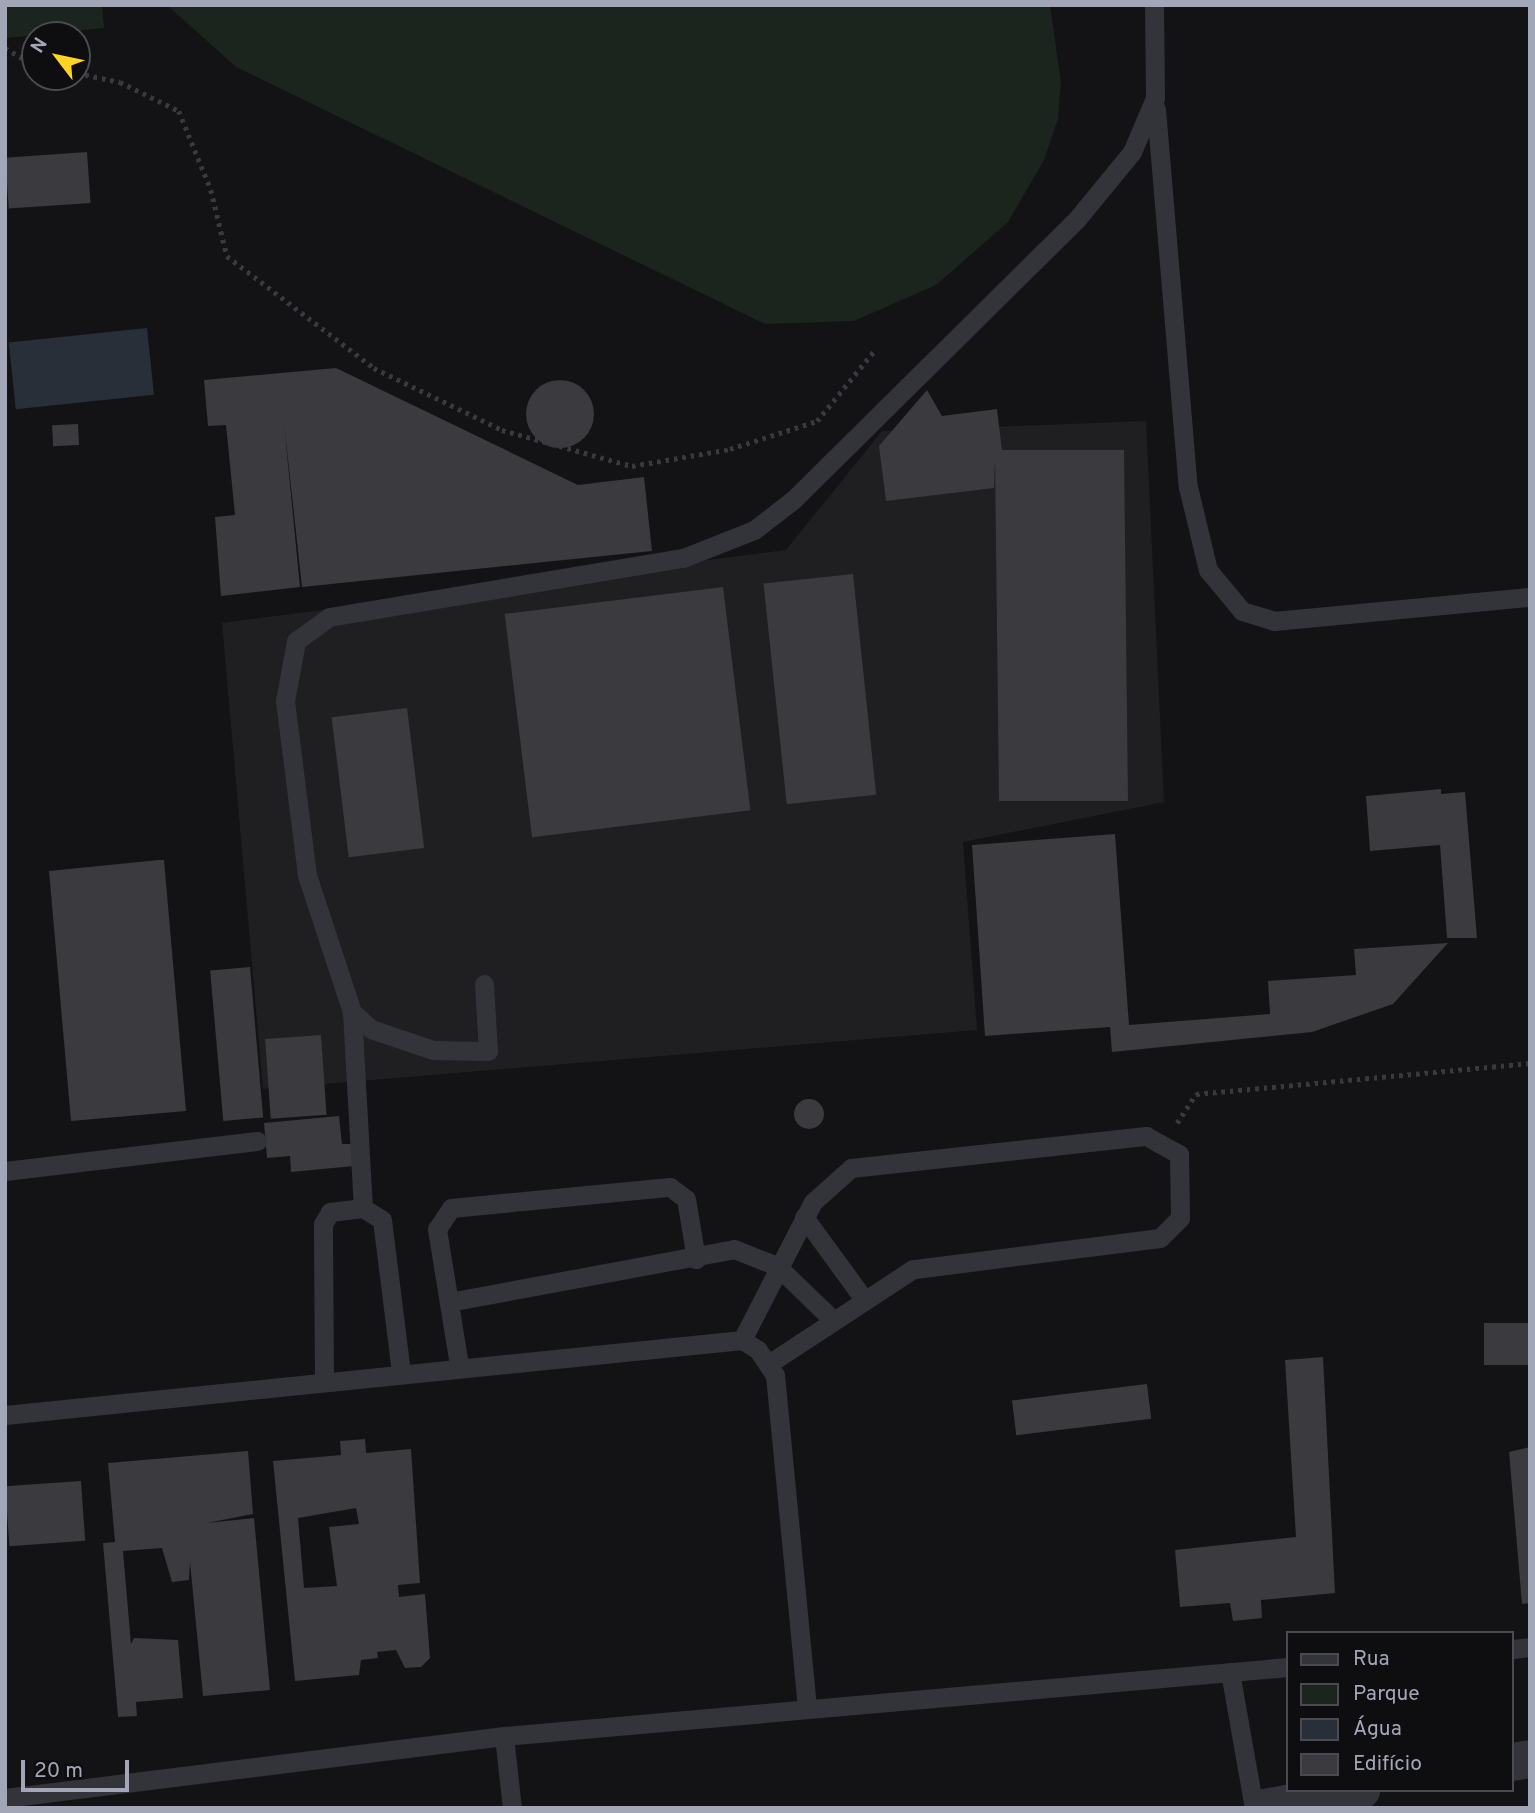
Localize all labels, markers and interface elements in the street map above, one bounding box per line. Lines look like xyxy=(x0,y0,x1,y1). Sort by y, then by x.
north arrow xyxy=(21,21,91,91)
text: N xyxy=(26,34,54,58)
legend xyxy=(1286,1631,1514,1792)
text: Rua xyxy=(1353,1646,1390,1673)
text: Parque xyxy=(1353,1681,1420,1708)
text: Água xyxy=(1353,1716,1402,1743)
scale bar xyxy=(24,1746,133,1790)
text: Edifício xyxy=(1353,1751,1422,1778)
text: 20 m xyxy=(34,1758,83,1785)

